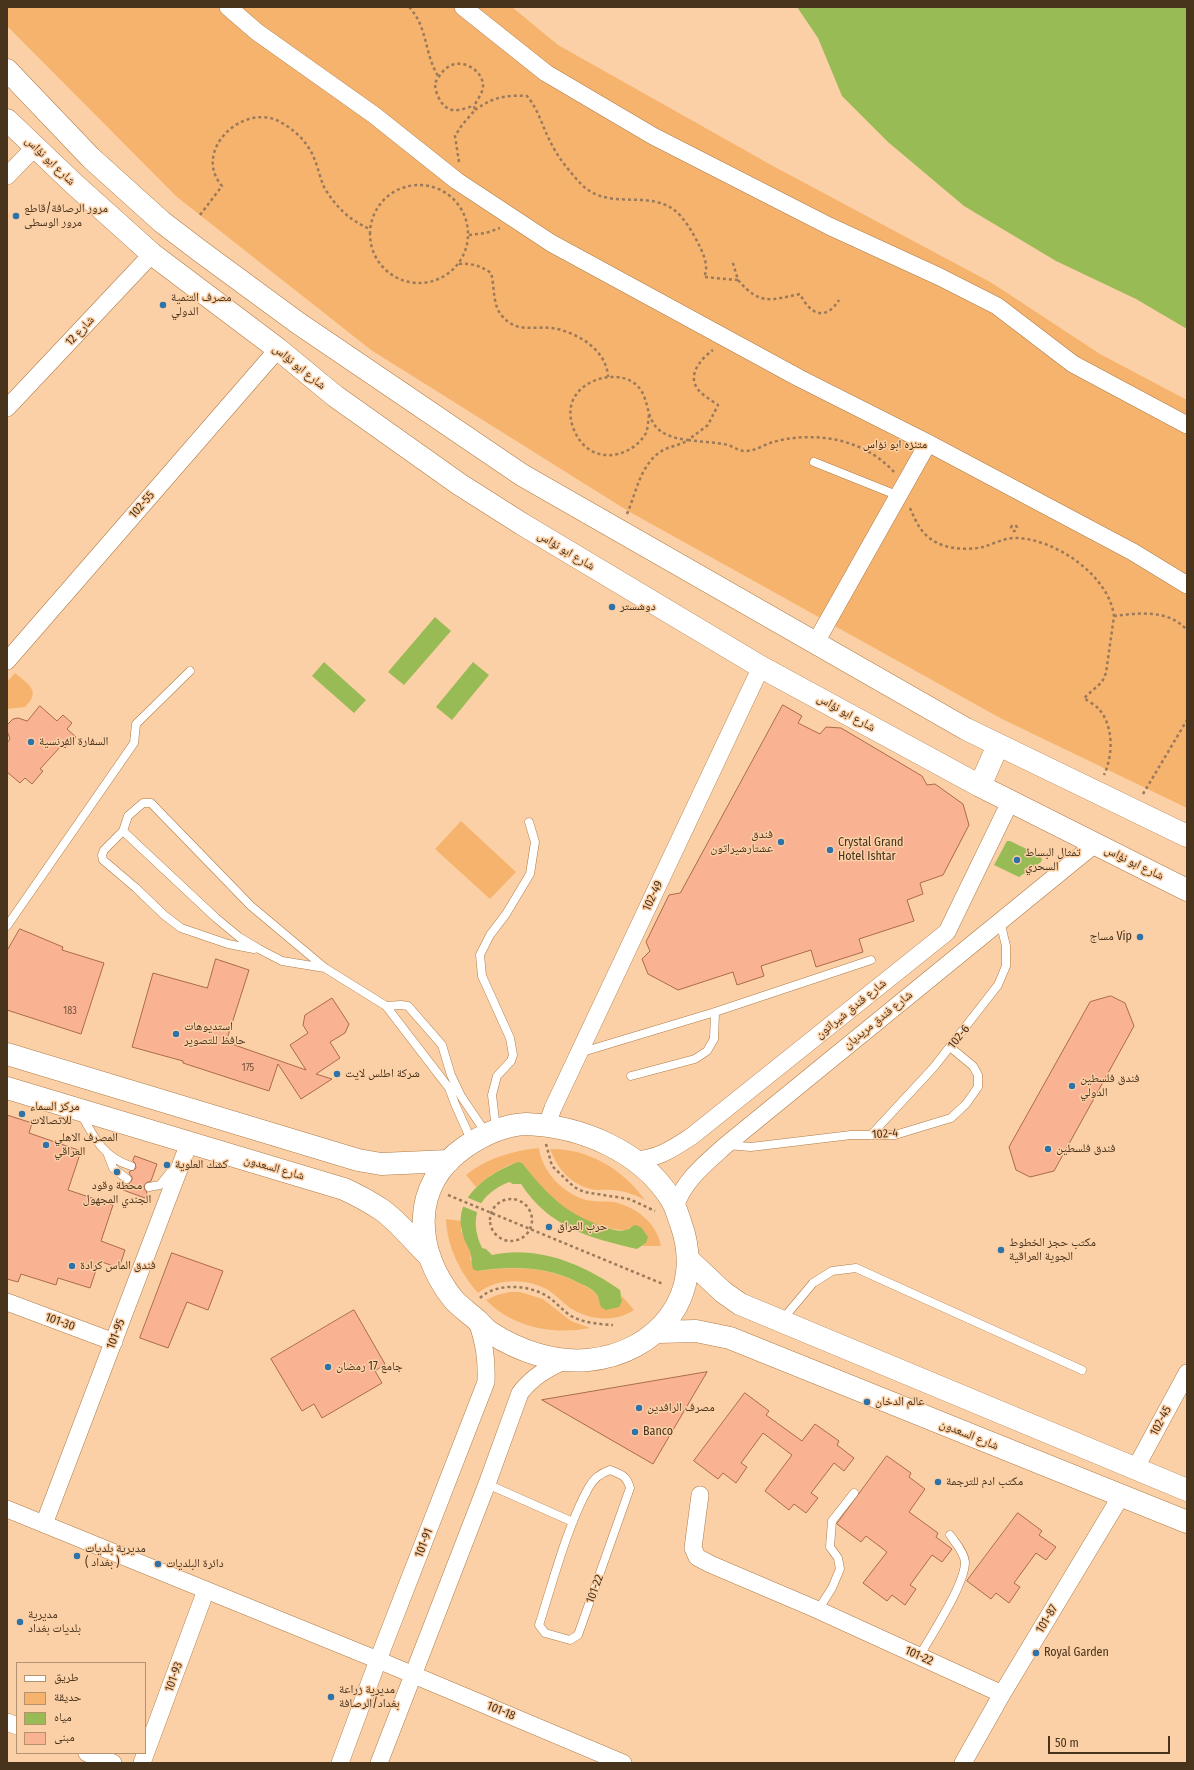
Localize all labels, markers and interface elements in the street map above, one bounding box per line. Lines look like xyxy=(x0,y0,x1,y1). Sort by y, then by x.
street label: شارع ابو نؤاس xyxy=(22,134,78,188)
place label: مرور الرصافة/قاطع مرور الوسطى xyxy=(24,202,108,230)
marker: مرور الرصافة/قاطع مرور الوسطى xyxy=(11,211,21,221)
place label: مصرف التنمية الدولي xyxy=(171,291,232,319)
marker: مصرف التنمية الدولي xyxy=(158,300,168,310)
street label: شارع 12 xyxy=(63,313,97,349)
street label: شارع ابو نؤاس xyxy=(270,341,328,393)
park label: متنزه ابو نؤاس xyxy=(863,438,927,452)
street label: 102-55 xyxy=(126,488,158,522)
street label: شارع ابو نؤاس xyxy=(535,528,597,574)
place label: دوشستر xyxy=(620,600,656,614)
marker: دوشستر xyxy=(607,602,617,612)
street label: شارع ابو نؤاس xyxy=(814,691,878,735)
place label: السفارة الفرنسية xyxy=(39,735,108,749)
marker: السفارة الفرنسية xyxy=(26,737,36,747)
place label: فندق عشتارشيراتون xyxy=(710,828,773,856)
place label: Crystal Grand Hotel Ishtar xyxy=(838,836,903,864)
marker: فندق عشتارشيراتون xyxy=(776,837,786,847)
street label: شارع ابو نؤاس xyxy=(1102,842,1166,884)
marker: Crystal Grand Hotel Ishtar xyxy=(825,845,835,855)
place label: تمثال البساط السحري xyxy=(1025,846,1081,874)
marker: تمثال البساط السحري xyxy=(1012,855,1022,865)
street label: 102-49 xyxy=(640,879,666,913)
place label: مساج Vip xyxy=(1090,930,1132,944)
marker: مساج Vip xyxy=(1135,932,1145,942)
street label: شارع فندق شيراتون xyxy=(813,976,889,1042)
street label: شارع فندق مريديان xyxy=(841,988,915,1052)
house number: 183 xyxy=(63,1005,77,1017)
place label: استديوهات حافظ للتصوير xyxy=(184,1020,246,1048)
street label: 102-6 xyxy=(945,1022,973,1052)
marker: استديوهات حافظ للتصوير xyxy=(171,1029,181,1039)
house number: 175 xyxy=(242,1062,254,1074)
place label: شركة اطلس لايت xyxy=(345,1067,420,1081)
marker: شركة اطلس لايت xyxy=(332,1069,342,1079)
place label: فندق فلسطين الدولي xyxy=(1080,1072,1140,1100)
marker: فندق فلسطين الدولي xyxy=(1067,1081,1077,1091)
place label: مركز السماء للاتصالات xyxy=(30,1100,80,1128)
marker: مركز السماء للاتصالات xyxy=(17,1109,27,1119)
street label: 102-4 xyxy=(871,1126,899,1142)
place label: المصرف الاهلي العراقي xyxy=(54,1131,118,1159)
marker: المصرف الاهلي العراقي xyxy=(41,1140,51,1150)
place label: فندق فلسطين xyxy=(1056,1142,1116,1156)
marker: فندق فلسطين xyxy=(1043,1144,1053,1154)
street label: شارع السعدون xyxy=(242,1152,306,1184)
place label: كشك العلوية xyxy=(175,1158,228,1172)
marker: كشك العلوية xyxy=(162,1160,172,1170)
marker: محطة وقود الجندي المجهول xyxy=(112,1167,122,1177)
place label: محطة وقود الجندي المجهول xyxy=(83,1179,151,1207)
place label: حرب العراق xyxy=(557,1220,607,1234)
marker: حرب العراق xyxy=(544,1222,554,1232)
place label: مكتب حجز الخطوط الجوية العراقية xyxy=(1009,1236,1096,1264)
marker: مكتب حجز الخطوط الجوية العراقية xyxy=(996,1245,1006,1255)
place label: فندق الماس كرادة xyxy=(80,1259,156,1273)
marker: فندق الماس كرادة xyxy=(67,1261,77,1271)
street label: 101-30 xyxy=(43,1310,77,1334)
street label: 101-95 xyxy=(104,1317,128,1351)
place label: جامع 17 رمضان xyxy=(336,1360,403,1374)
marker: جامع 17 رمضان xyxy=(323,1362,333,1372)
place label: عالم الدخان xyxy=(875,1395,925,1409)
marker: عالم الدخان xyxy=(862,1397,872,1407)
place label: مصرف الرافدين xyxy=(647,1401,715,1415)
marker: مصرف الرافدين xyxy=(634,1403,644,1413)
street label: 102-45 xyxy=(1147,1404,1175,1438)
street label: شارع السعدون xyxy=(937,1417,1001,1453)
place label: Banco xyxy=(643,1425,673,1439)
marker: Banco xyxy=(630,1427,640,1437)
place label: مكتب ادم للترجمة xyxy=(946,1475,1023,1489)
marker: مكتب ادم للترجمة xyxy=(933,1477,943,1487)
street label: 101-91 xyxy=(412,1526,436,1560)
place label: مديرية بلديات ( بغداد ) xyxy=(85,1542,146,1570)
marker: مديرية بلديات ( بغداد ) xyxy=(72,1551,82,1561)
place label: دائرة البلديات xyxy=(166,1557,224,1571)
marker: دائرة البلديات xyxy=(153,1559,163,1569)
street label: 101-22 xyxy=(583,1573,607,1605)
street label: 101-87 xyxy=(1033,1602,1061,1636)
place label: مديرية بلديات بغداد xyxy=(28,1608,81,1636)
marker: مديرية بلديات بغداد xyxy=(15,1617,25,1627)
street label: 101-22 xyxy=(903,1643,935,1669)
place label: Royal Garden xyxy=(1044,1646,1109,1660)
marker: Royal Garden xyxy=(1031,1648,1041,1658)
street label: 101-93 xyxy=(162,1660,186,1694)
legend xyxy=(16,1662,146,1754)
text: طريق xyxy=(54,1670,79,1684)
place label: مديرية زراعة بغداد/الرصافة xyxy=(339,1683,400,1711)
text: حديقة xyxy=(54,1690,82,1704)
marker: مديرية زراعة بغداد/الرصافة xyxy=(326,1692,336,1702)
street label: 101-18 xyxy=(485,1699,517,1723)
text: مياه xyxy=(54,1710,72,1724)
scale bar xyxy=(1050,1728,1172,1754)
text: مبنى xyxy=(54,1730,75,1744)
text: 50 m xyxy=(1055,1736,1079,1750)

